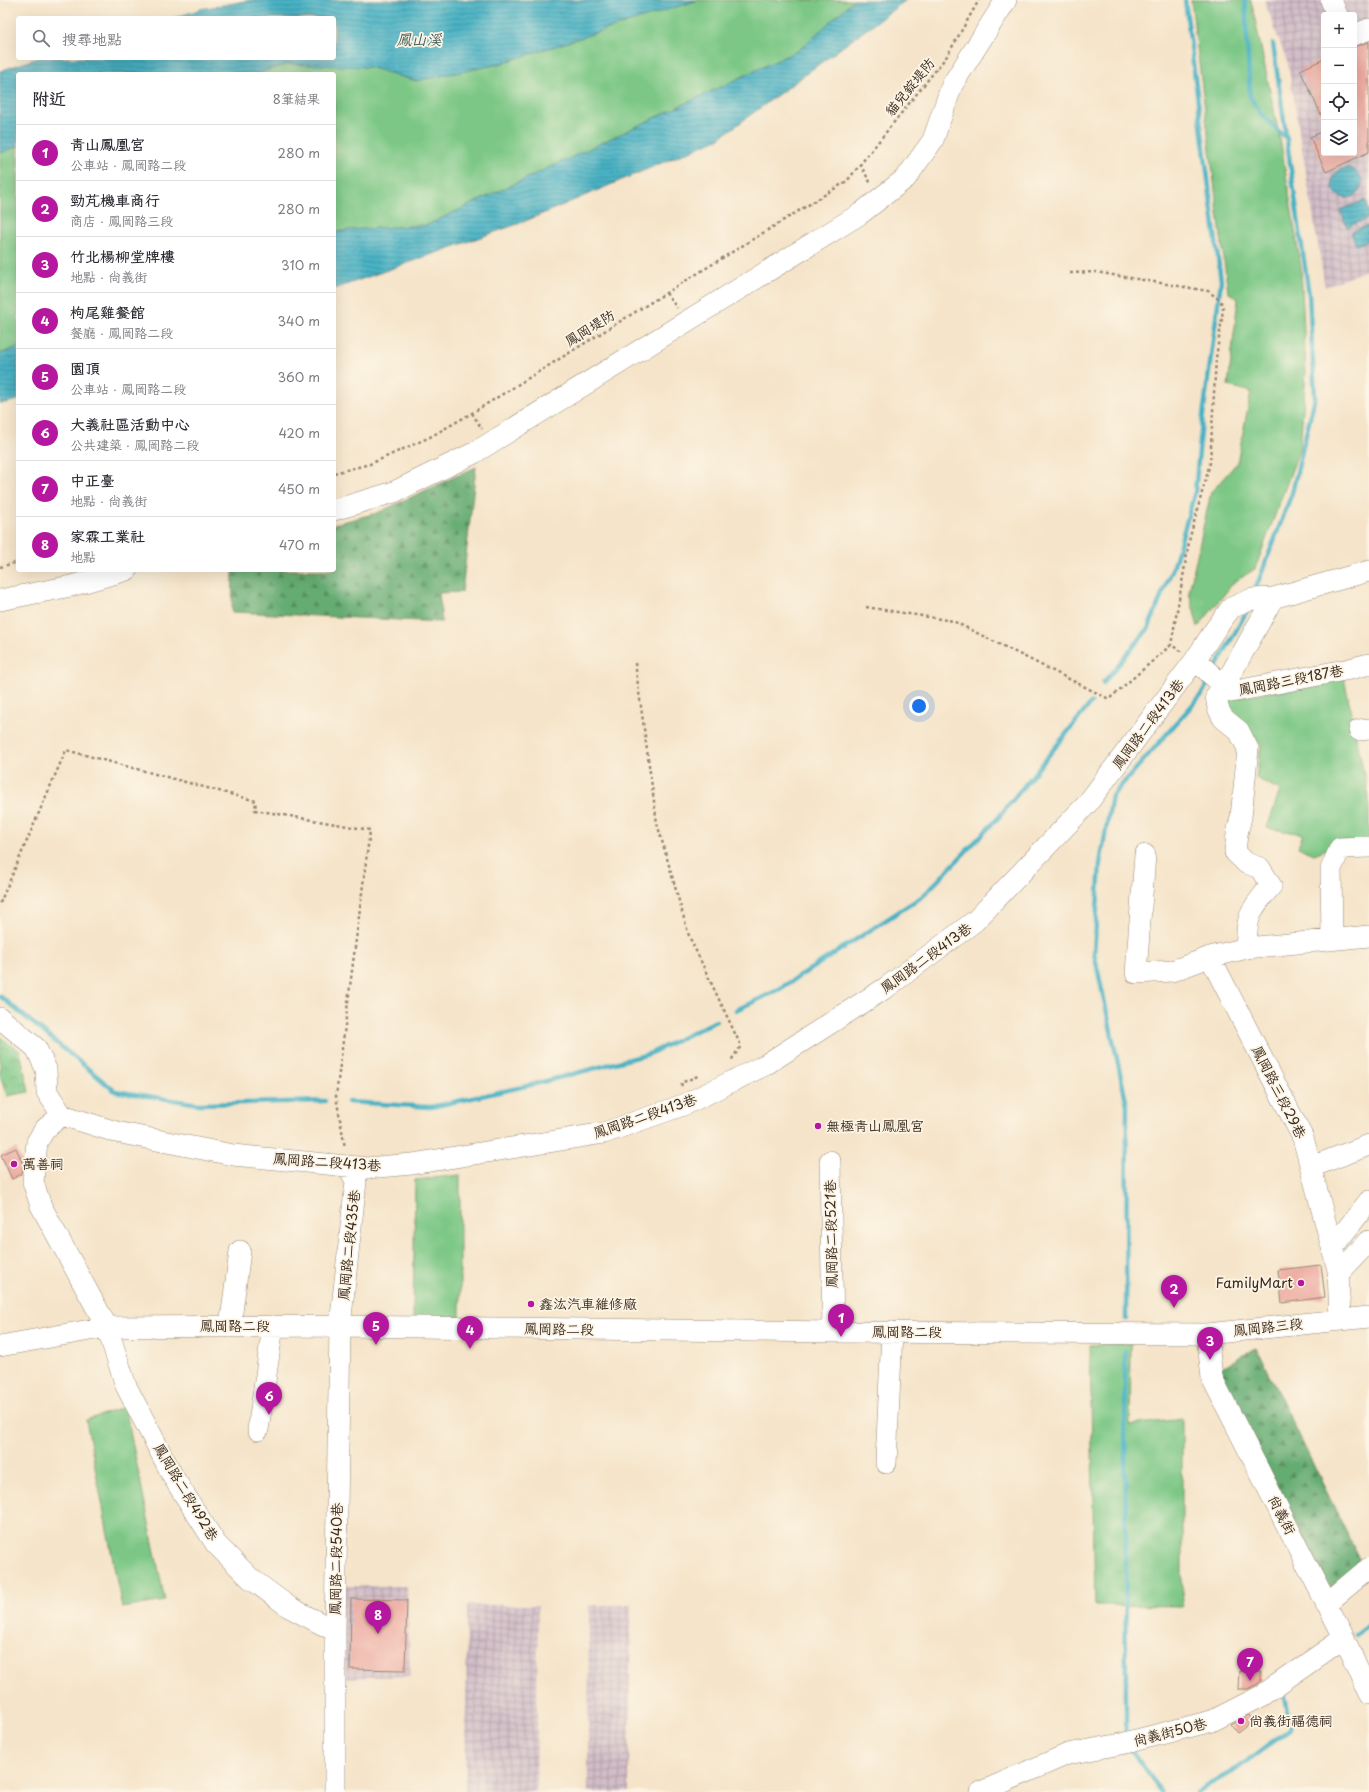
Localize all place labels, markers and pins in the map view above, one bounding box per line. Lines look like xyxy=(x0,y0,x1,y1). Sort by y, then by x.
place label: 無極青山鳳凰宮 xyxy=(826,1115,924,1136)
marker: 無極青山鳳凰宮 xyxy=(813,1121,823,1131)
place label: 萬善祠 xyxy=(22,1153,64,1174)
marker: 萬善祠 xyxy=(9,1159,19,1169)
place label: FamilyMart xyxy=(1216,1272,1293,1293)
pin: 2 xyxy=(1161,1275,1187,1308)
marker: FamilyMart xyxy=(1296,1278,1306,1288)
place label: 鑫汯汽車維修廠 xyxy=(539,1293,637,1314)
marker: 鑫汯汽車維修廠 xyxy=(526,1299,536,1309)
pin: 1 xyxy=(828,1304,854,1337)
pin: 5 xyxy=(363,1312,389,1345)
pin: 4 xyxy=(457,1316,483,1349)
pin: 3 xyxy=(1197,1327,1223,1360)
pin: 6 xyxy=(256,1382,282,1415)
pin: 8 xyxy=(365,1601,391,1634)
pin: 7 xyxy=(1237,1648,1263,1681)
place label: 尚義街福德祠 xyxy=(1249,1710,1333,1731)
marker: 尚義街福德祠 xyxy=(1236,1716,1246,1726)

